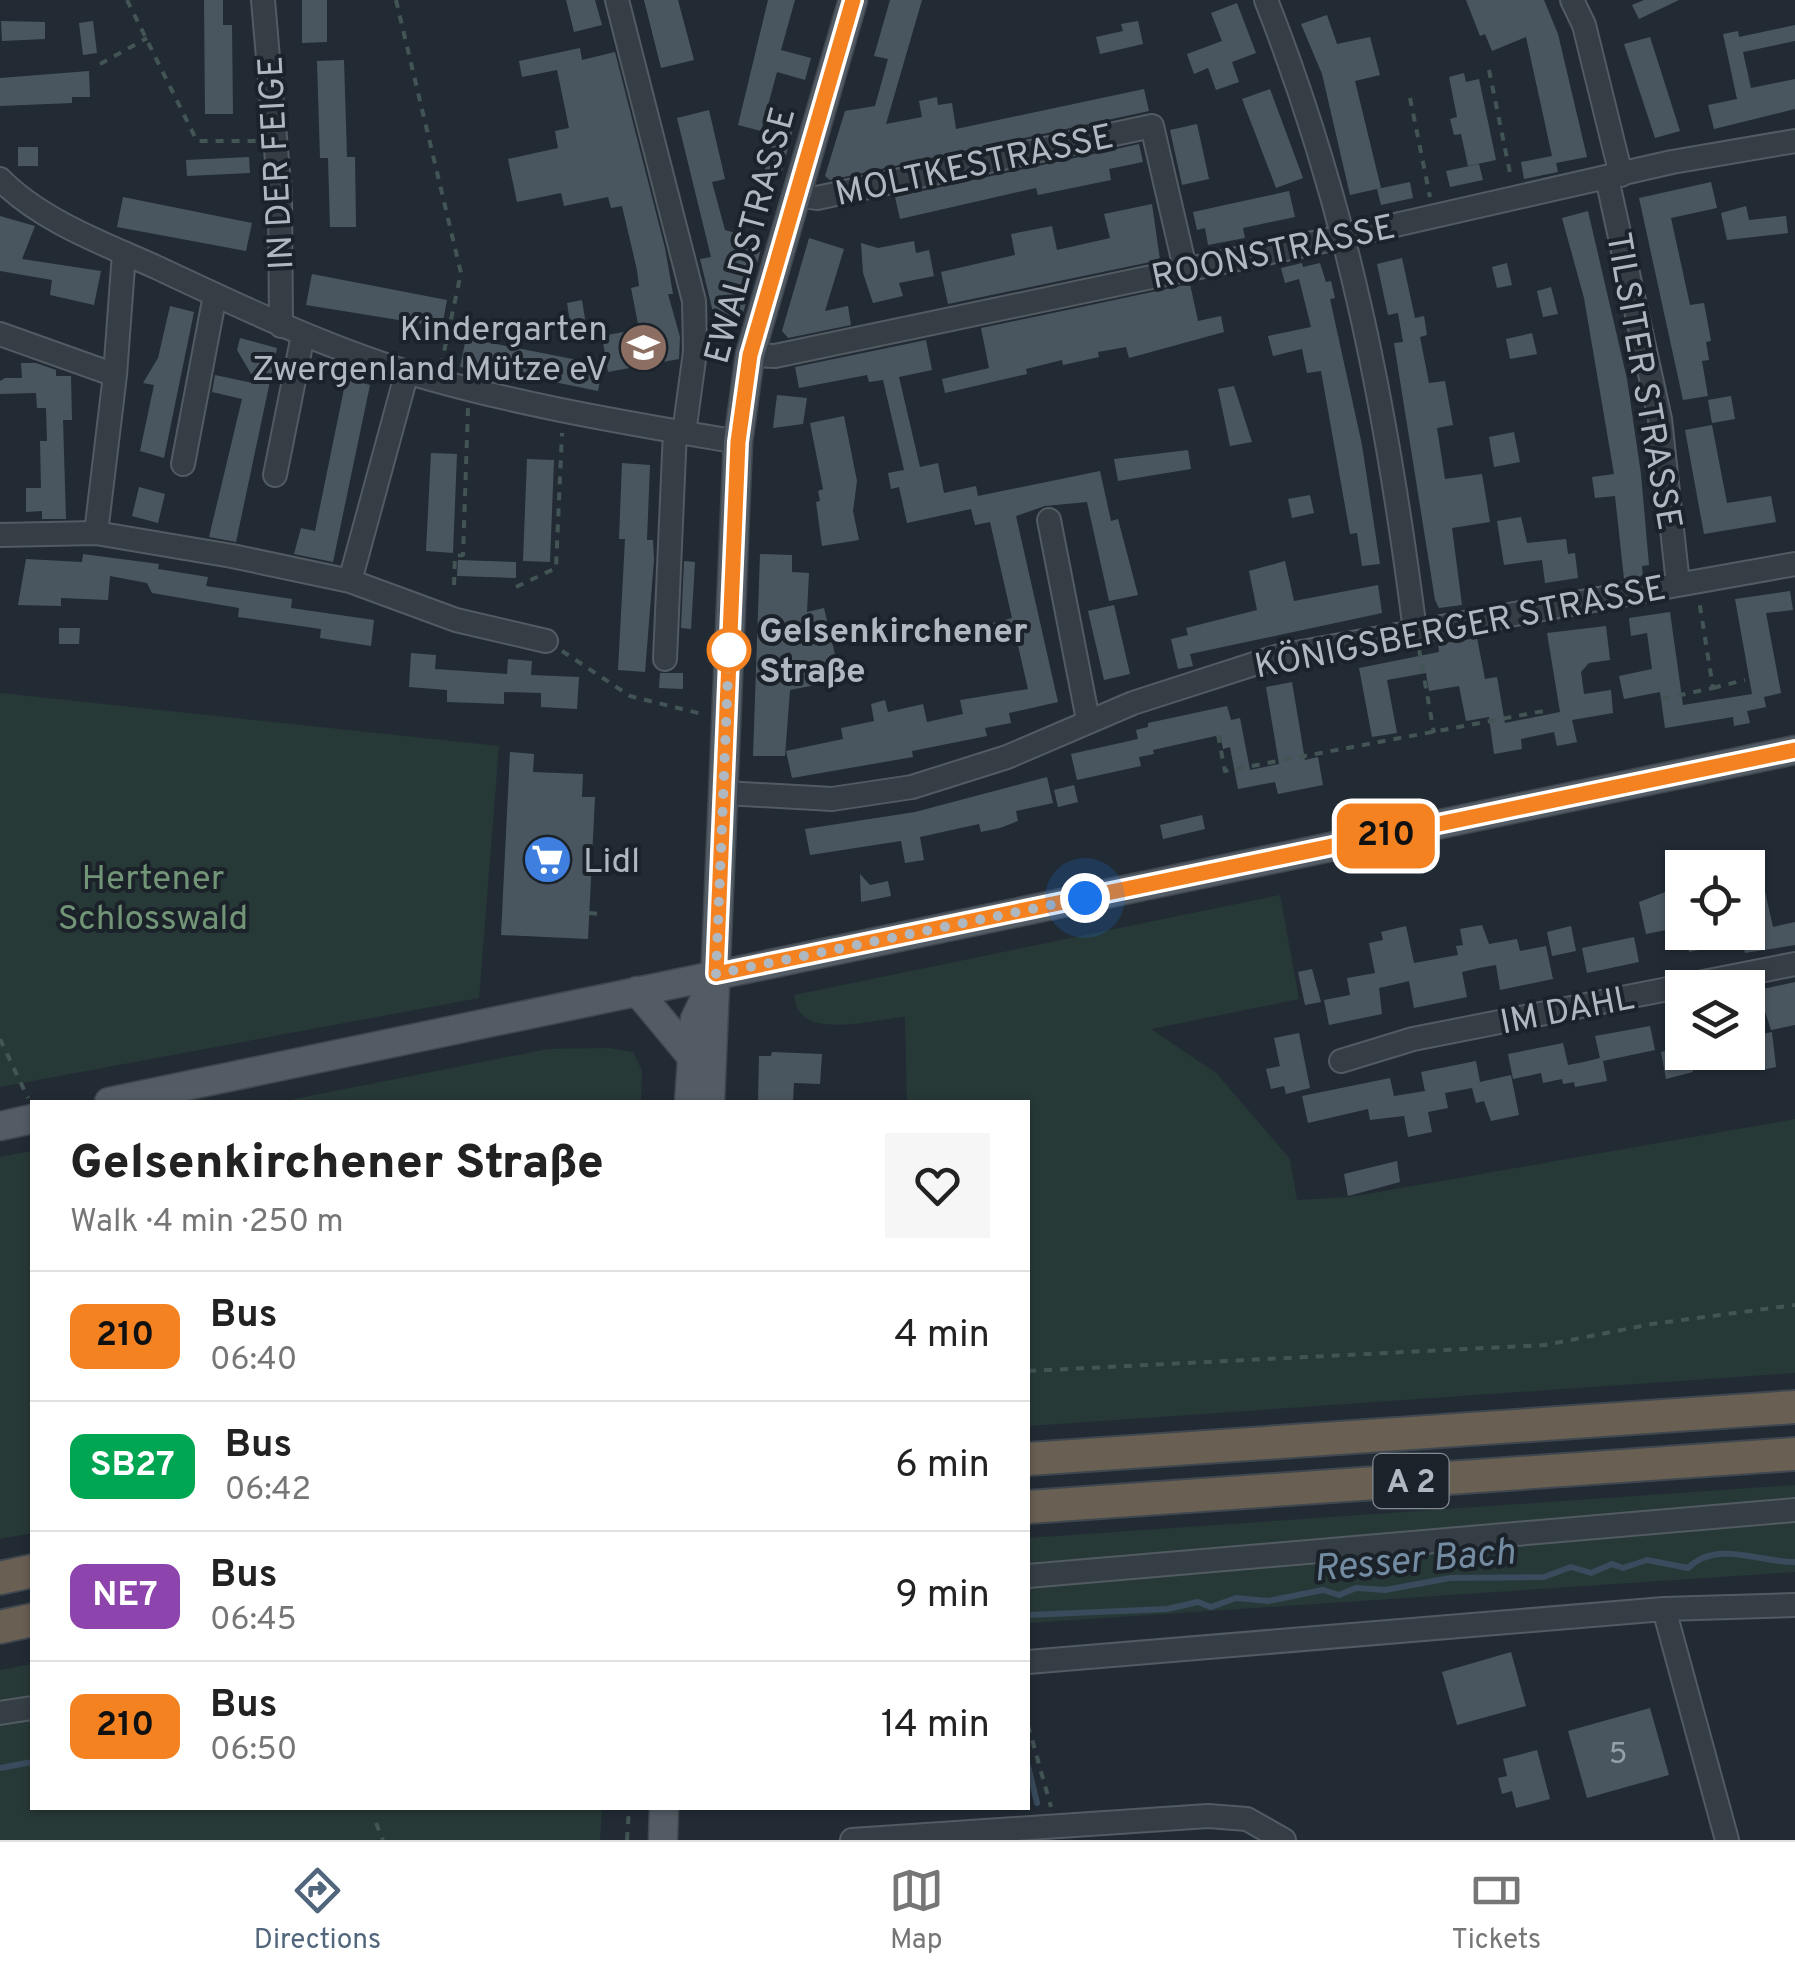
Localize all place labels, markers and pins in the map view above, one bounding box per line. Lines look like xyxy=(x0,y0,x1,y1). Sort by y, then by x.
place label: Kindergarten Zwergenland Mütze eV xyxy=(252,309,608,393)
school or university icon: Kindergarten Zwergenland Mütze eV xyxy=(617,322,669,374)
place label: Gelsenkirchener Straße xyxy=(759,611,1028,695)
marker: Gelsenkirchener Straße xyxy=(708,629,750,671)
supermarket icon: Lidl xyxy=(522,834,574,886)
place label: Lidl xyxy=(583,841,640,885)

